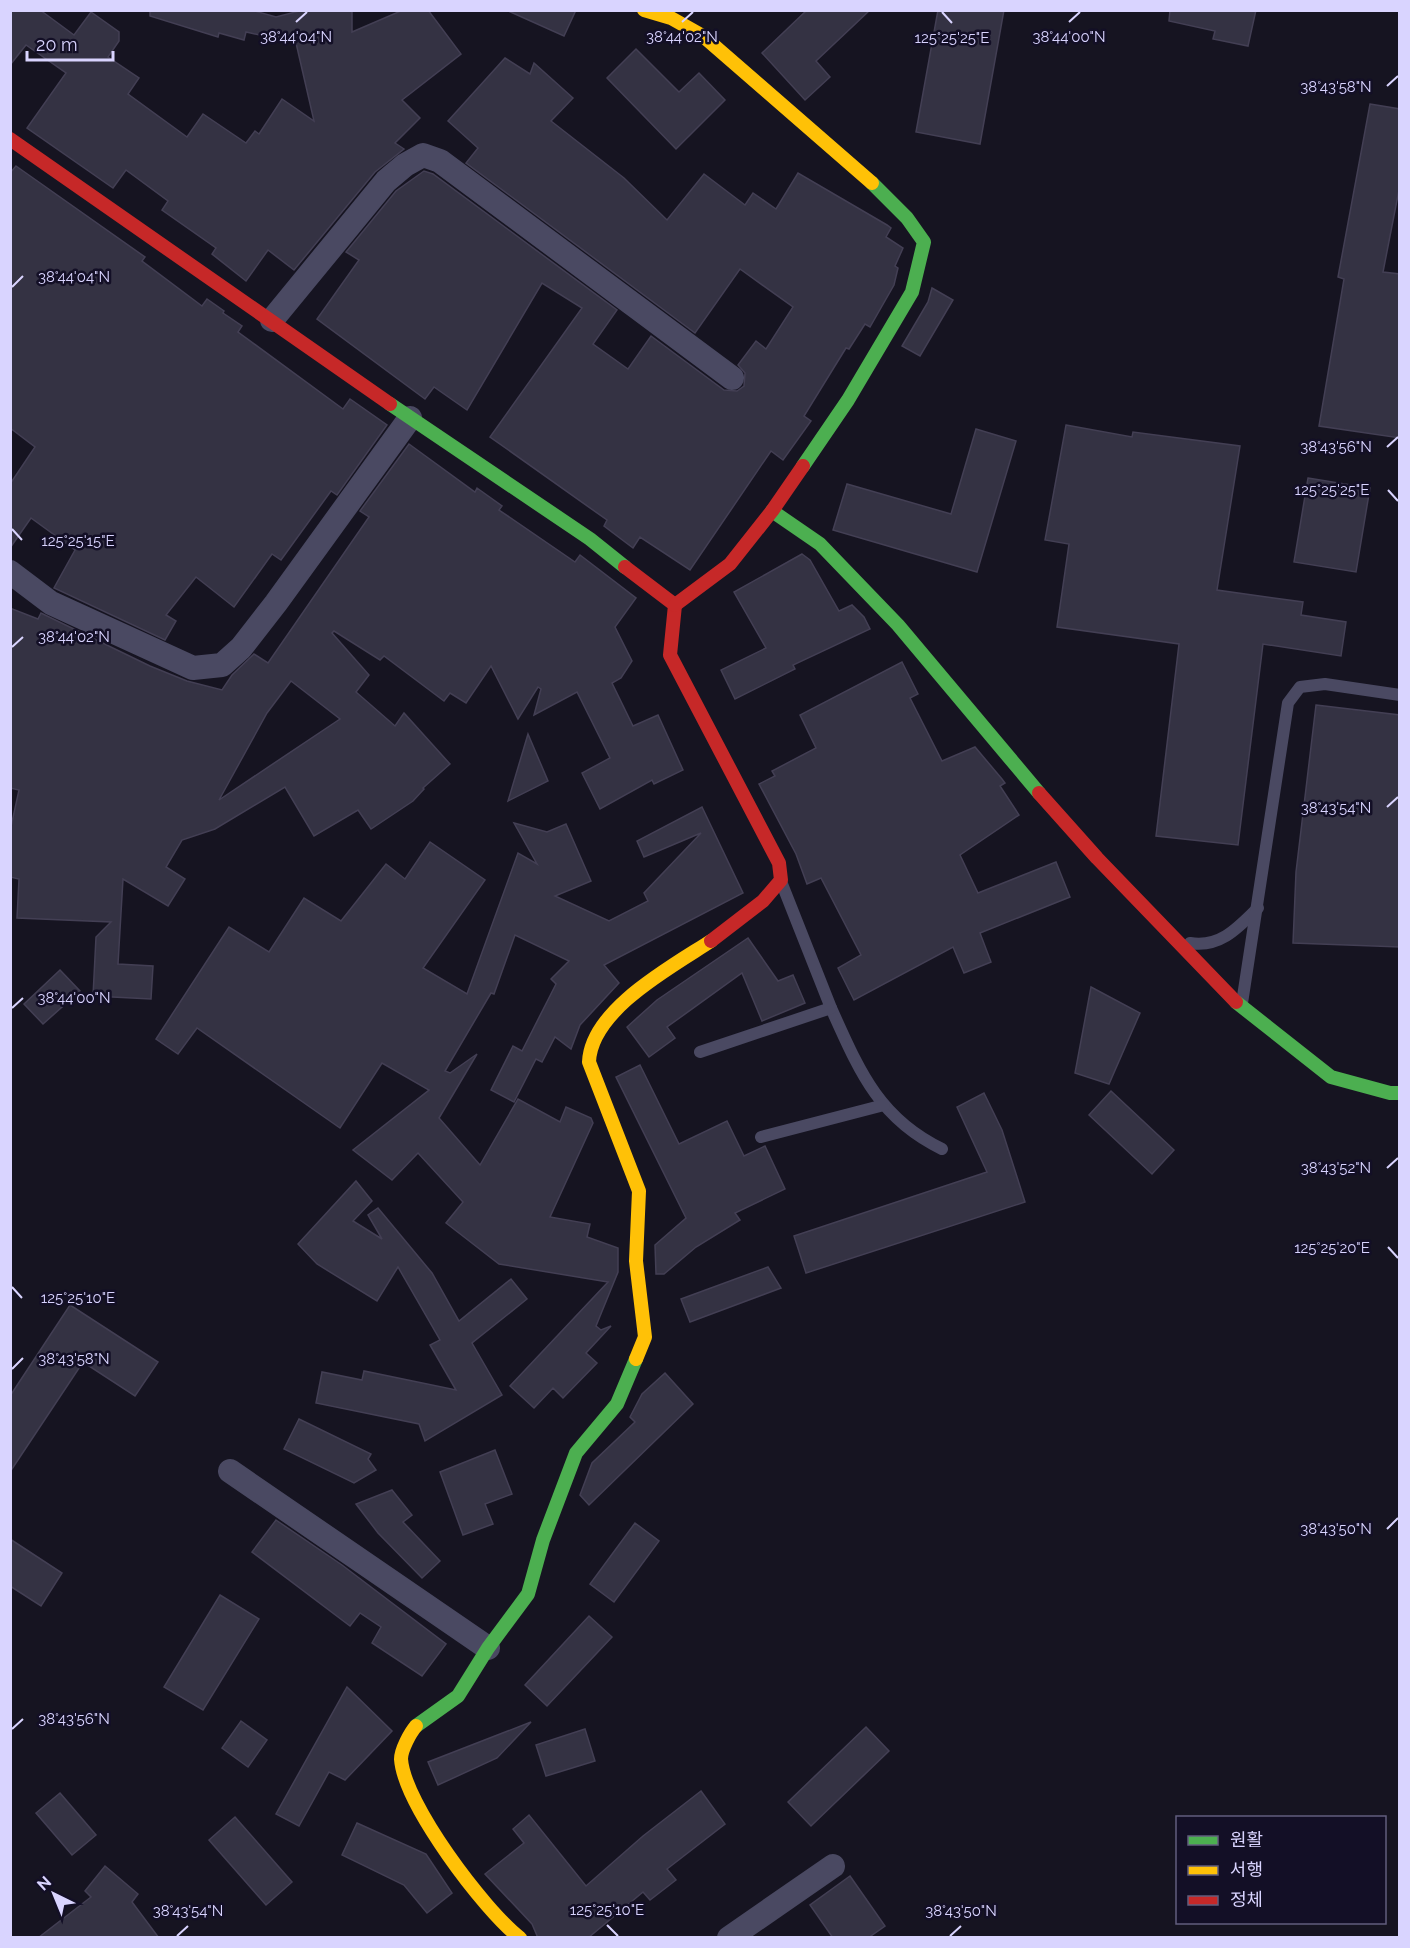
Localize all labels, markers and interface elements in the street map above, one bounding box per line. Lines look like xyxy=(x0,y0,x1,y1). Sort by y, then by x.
scale bar xyxy=(27,24,112,62)
text: 38°44'04"N xyxy=(260,28,332,46)
text: 38°44'02"N xyxy=(646,28,718,46)
text: 38°44'00"N xyxy=(1032,28,1106,46)
text: 125°25'25"E xyxy=(915,29,989,47)
text: 20 m xyxy=(36,34,78,55)
text: 38°43'58"N xyxy=(1300,78,1372,96)
text: 38°44'04"N xyxy=(38,268,110,286)
text: 38°43'56"N xyxy=(1300,438,1372,456)
text: 125°25'25"E xyxy=(1295,481,1369,499)
text: 125°25'15"E xyxy=(41,532,115,550)
text: 38°44'02"N xyxy=(38,628,110,646)
text: 38°43'54"N xyxy=(1301,799,1371,817)
text: 38°44'00"N xyxy=(37,989,111,1007)
text: 38°43'52"N xyxy=(1301,1159,1371,1177)
text: 125°25'20"E xyxy=(1294,1239,1370,1257)
text: 125°25'10"E xyxy=(41,1289,115,1307)
text: 38°43'58"N xyxy=(38,1350,110,1368)
text: 38°43'50"N xyxy=(1300,1520,1372,1538)
text: 38°43'56"N xyxy=(38,1710,110,1728)
legend xyxy=(1176,1816,1386,1924)
text: 원활 xyxy=(1230,1829,1263,1850)
text: 서행 xyxy=(1230,1859,1263,1880)
north arrow xyxy=(24,1864,84,1924)
text: N xyxy=(33,1872,55,1895)
text: 정체 xyxy=(1230,1889,1263,1910)
text: 125°25'10"E xyxy=(570,1901,644,1919)
text: 38°43'54"N xyxy=(153,1902,223,1920)
text: 38°43'50"N xyxy=(925,1902,997,1920)

